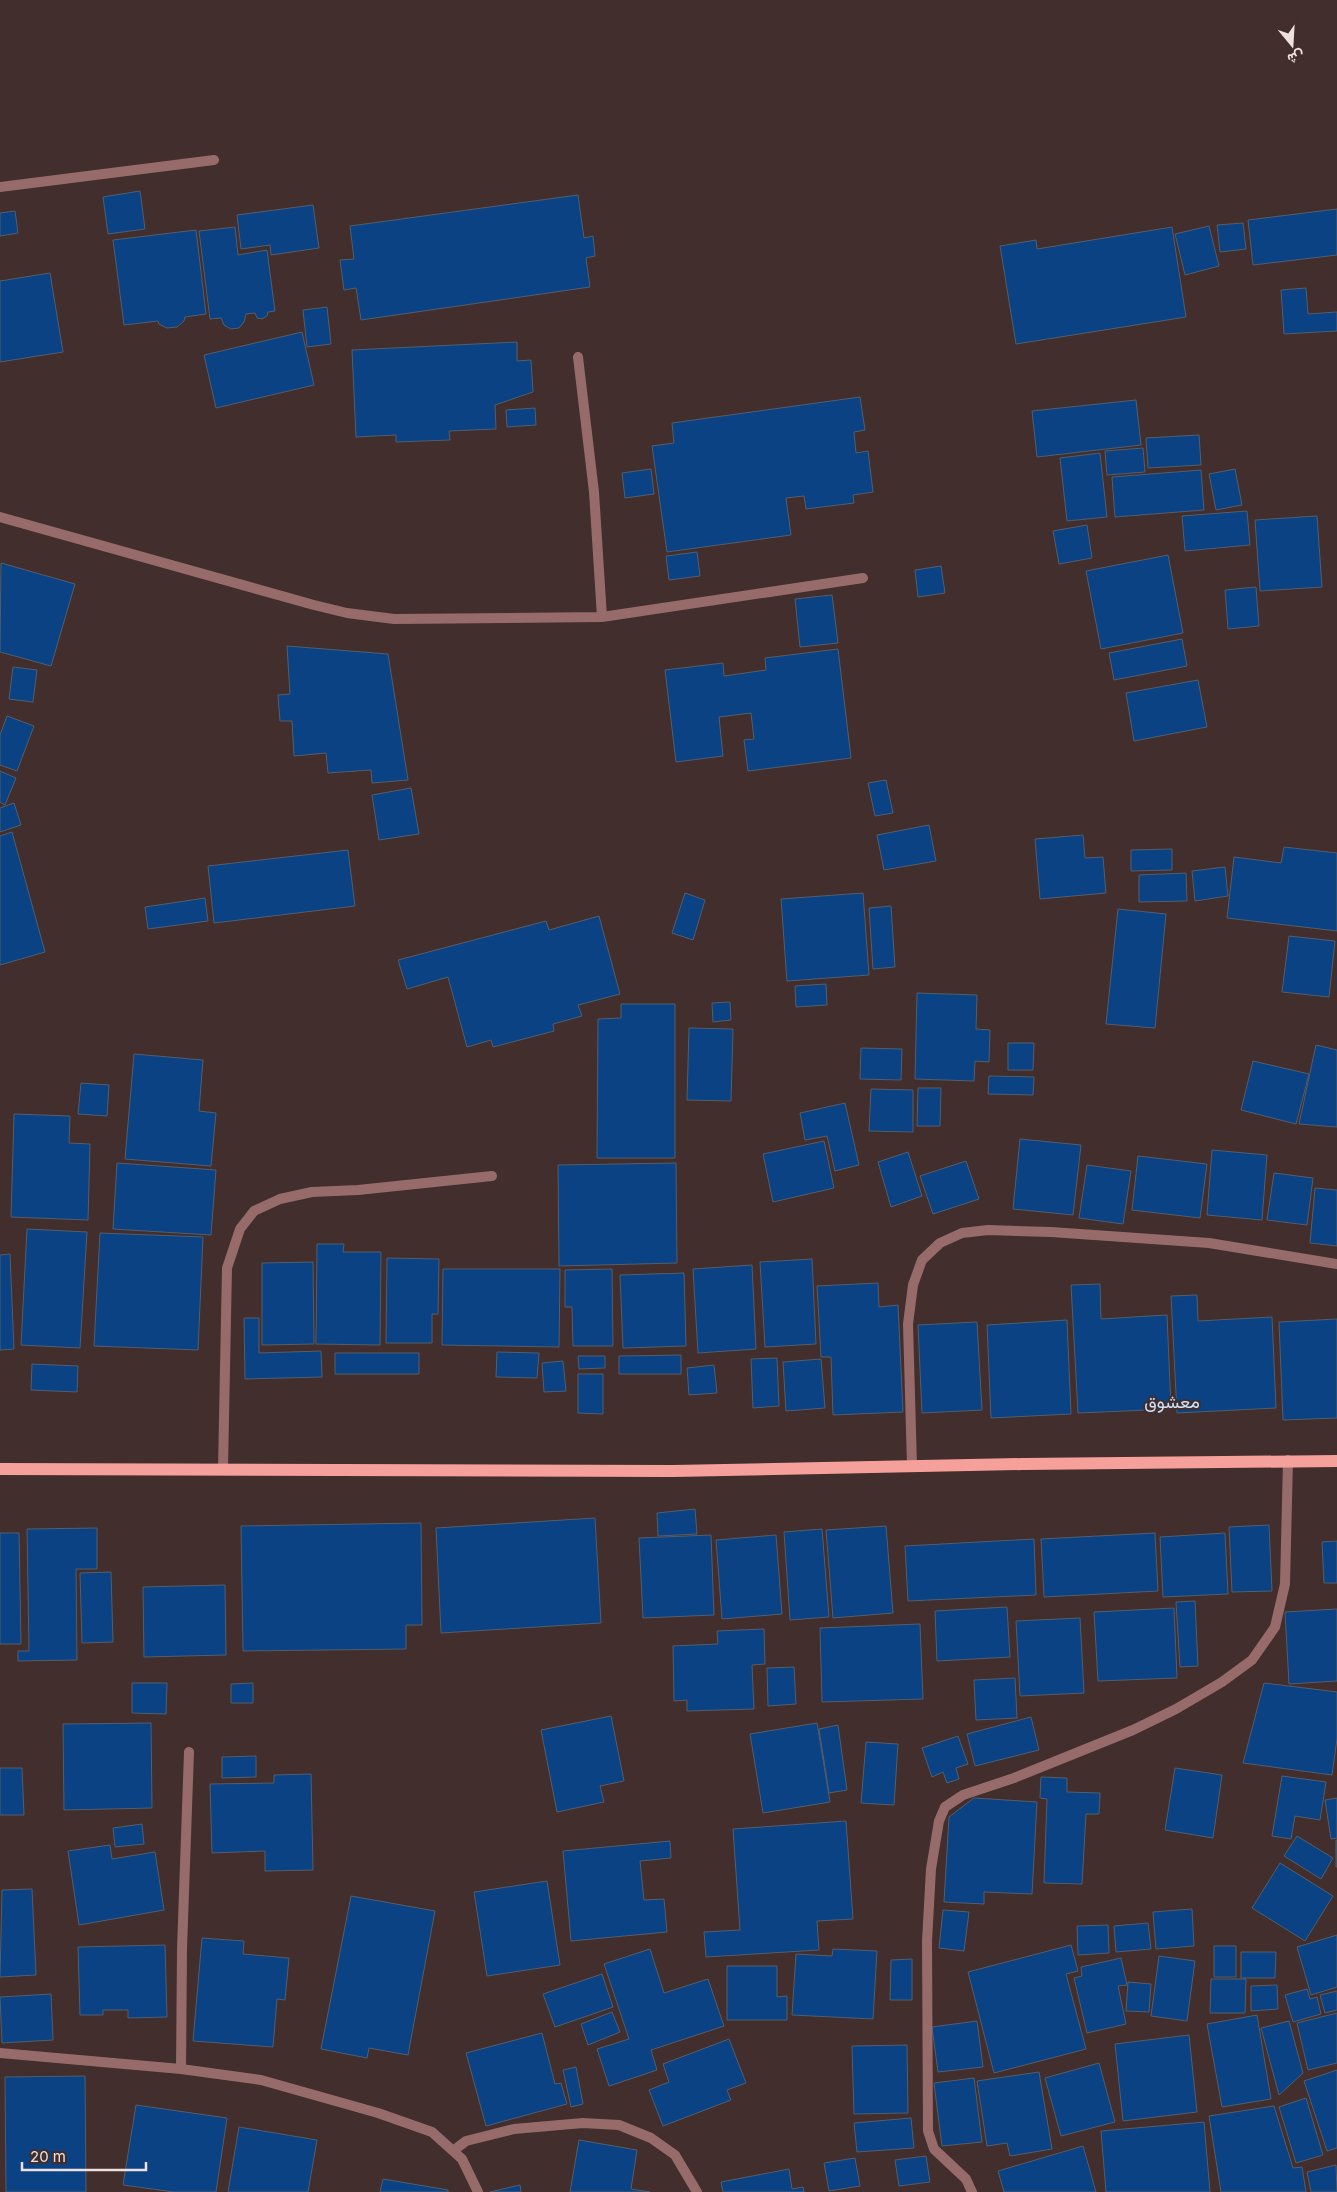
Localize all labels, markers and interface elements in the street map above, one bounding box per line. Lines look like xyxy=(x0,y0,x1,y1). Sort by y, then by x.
north arrow xyxy=(1267,20,1317,70)
text: ش xyxy=(1285,46,1307,69)
district label: معشوق xyxy=(1144,1391,1200,1413)
scale bar xyxy=(22,2140,146,2172)
text: 20 m xyxy=(30,2147,66,2166)

